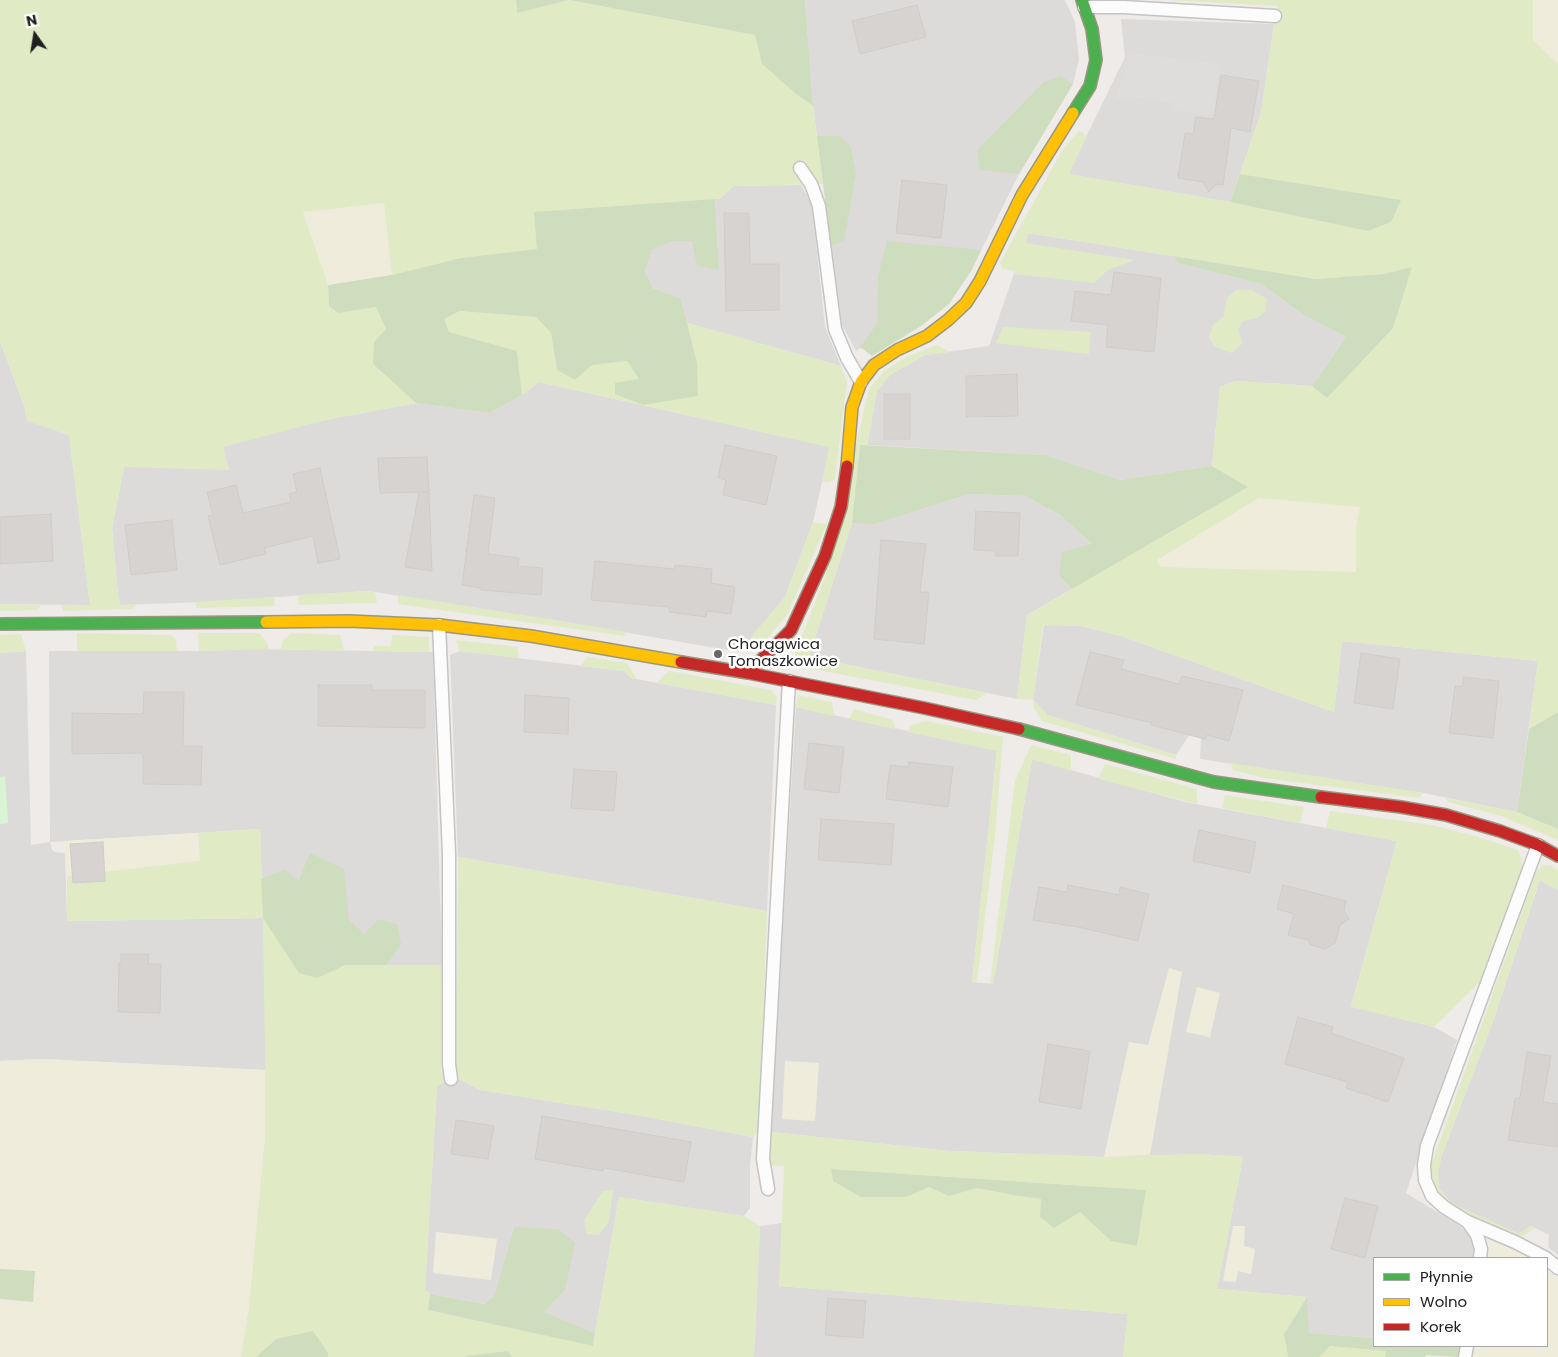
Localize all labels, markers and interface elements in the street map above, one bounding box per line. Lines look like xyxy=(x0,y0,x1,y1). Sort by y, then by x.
text: N xyxy=(24,9,39,31)
north arrow xyxy=(10,10,60,60)
place label: Chorągwica Tomaszkowice xyxy=(728,636,838,671)
marker: Chorągwica Tomaszkowice xyxy=(712,648,724,660)
legend xyxy=(1373,1257,1548,1347)
text: Płynnie xyxy=(1420,1266,1473,1287)
text: Wolno xyxy=(1420,1291,1467,1312)
text: Korek xyxy=(1420,1316,1461,1337)

